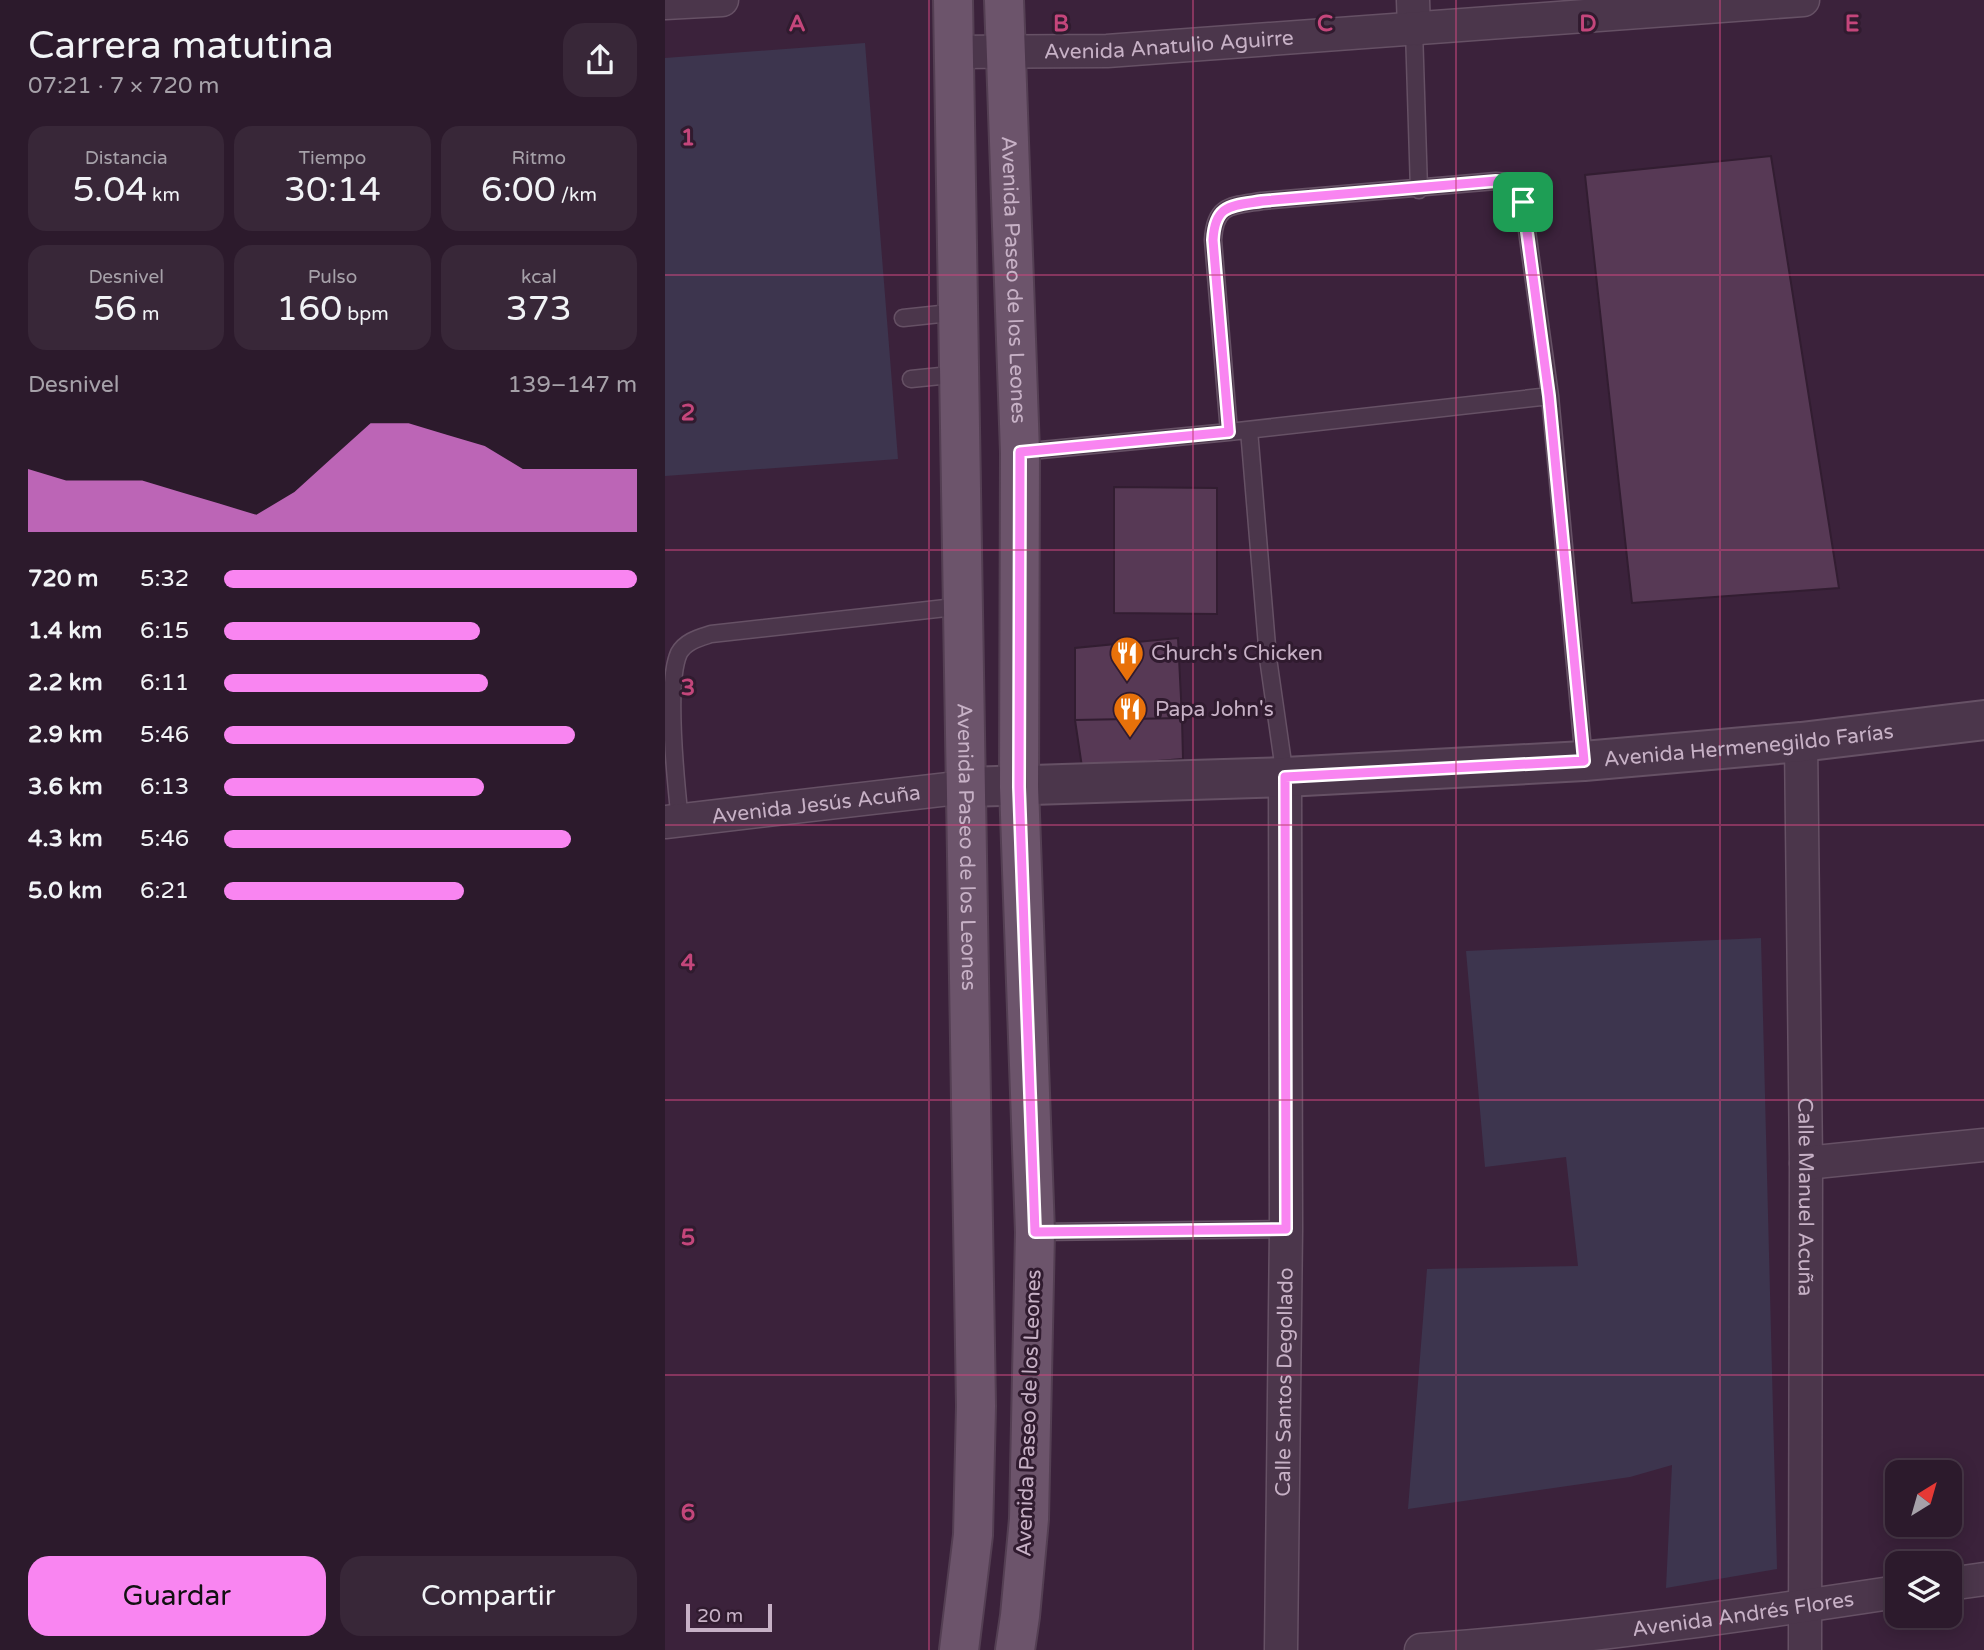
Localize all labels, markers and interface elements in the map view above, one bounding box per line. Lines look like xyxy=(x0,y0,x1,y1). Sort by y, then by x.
text: A xyxy=(788,10,806,38)
text: B xyxy=(1053,10,1069,38)
text: C xyxy=(1317,10,1333,38)
text: D xyxy=(1579,10,1597,38)
text: E xyxy=(1845,10,1859,38)
text: Carrera matutina xyxy=(28,23,334,69)
button: share xyxy=(563,23,637,97)
street label: Avenida Anatulio Aguirre xyxy=(1044,25,1295,64)
text: 07:21 · 7 × 720 m xyxy=(28,72,219,100)
text: 1 xyxy=(681,124,695,152)
street label: Avenida Paseo de los Leones xyxy=(996,136,1031,424)
text: Distancia xyxy=(85,147,168,169)
text: Tiempo xyxy=(299,147,366,169)
text: Ritmo xyxy=(512,147,566,169)
text: 5.04 xyxy=(72,169,147,211)
text: 30:14 xyxy=(284,169,381,211)
text: 6:00 xyxy=(481,169,556,211)
pin xyxy=(1493,172,1553,232)
icon: arrive xyxy=(1504,183,1542,221)
text: km xyxy=(147,184,180,206)
text: /km xyxy=(556,184,597,206)
text: Desnivel xyxy=(88,266,164,288)
text: Pulso xyxy=(308,266,357,288)
text: kcal xyxy=(521,266,557,288)
text: 56 xyxy=(93,288,137,330)
text: 160 xyxy=(276,288,342,330)
text: 373 xyxy=(506,288,572,330)
text: m xyxy=(137,303,159,325)
text: bpm xyxy=(342,303,389,325)
text: Desnivel xyxy=(28,371,119,399)
text: 139–147 m xyxy=(508,371,637,399)
text: 2 xyxy=(681,399,695,427)
text: 720 m xyxy=(28,565,98,593)
text: 5:32 xyxy=(140,565,189,593)
text: 1.4 km xyxy=(28,617,102,645)
text: 6:15 xyxy=(140,617,189,645)
restaurant icon: Church's Chicken xyxy=(1108,634,1146,683)
place label: Church's Chicken xyxy=(1151,641,1323,666)
text: 2.2 km xyxy=(28,669,103,697)
text: 6:11 xyxy=(140,669,189,697)
text: 3 xyxy=(681,674,695,702)
restaurant icon: Papa John's xyxy=(1111,690,1149,739)
place label: Papa John's xyxy=(1155,697,1274,722)
street label: Avenida Paseo de los Leones xyxy=(952,703,982,991)
street label: Avenida Hermenegildo Farías xyxy=(1603,718,1895,772)
text: 2.9 km xyxy=(28,721,103,749)
text: 5:46 xyxy=(140,721,189,749)
text: 3.6 km xyxy=(28,773,103,801)
text: 6:13 xyxy=(140,773,189,801)
street label: Avenida Jesús Acuña xyxy=(710,780,922,829)
text: 4.3 km xyxy=(28,825,103,853)
text: 5:46 xyxy=(140,825,189,853)
text: 5.0 km xyxy=(28,877,102,905)
text: 6:21 xyxy=(140,877,189,905)
text: 4 xyxy=(681,949,696,977)
street label: Calle Manuel Acuña xyxy=(1793,1098,1819,1296)
text: 5 xyxy=(681,1224,695,1252)
street label: Calle Santos Degollado xyxy=(1270,1267,1298,1497)
street label: Avenida Paseo de los Leones xyxy=(1011,1269,1047,1557)
north arrow xyxy=(1885,1460,1962,1536)
map controls xyxy=(1885,1460,1962,1628)
text: 6 xyxy=(681,1499,695,1527)
button: layers xyxy=(1885,1551,1962,1628)
button: Guardar xyxy=(28,1556,326,1636)
button: Compartir xyxy=(340,1556,637,1636)
street label: Avenida Andrés Flores xyxy=(1631,1586,1855,1642)
scale bar xyxy=(686,1601,772,1633)
text: 20 m xyxy=(697,1605,743,1627)

